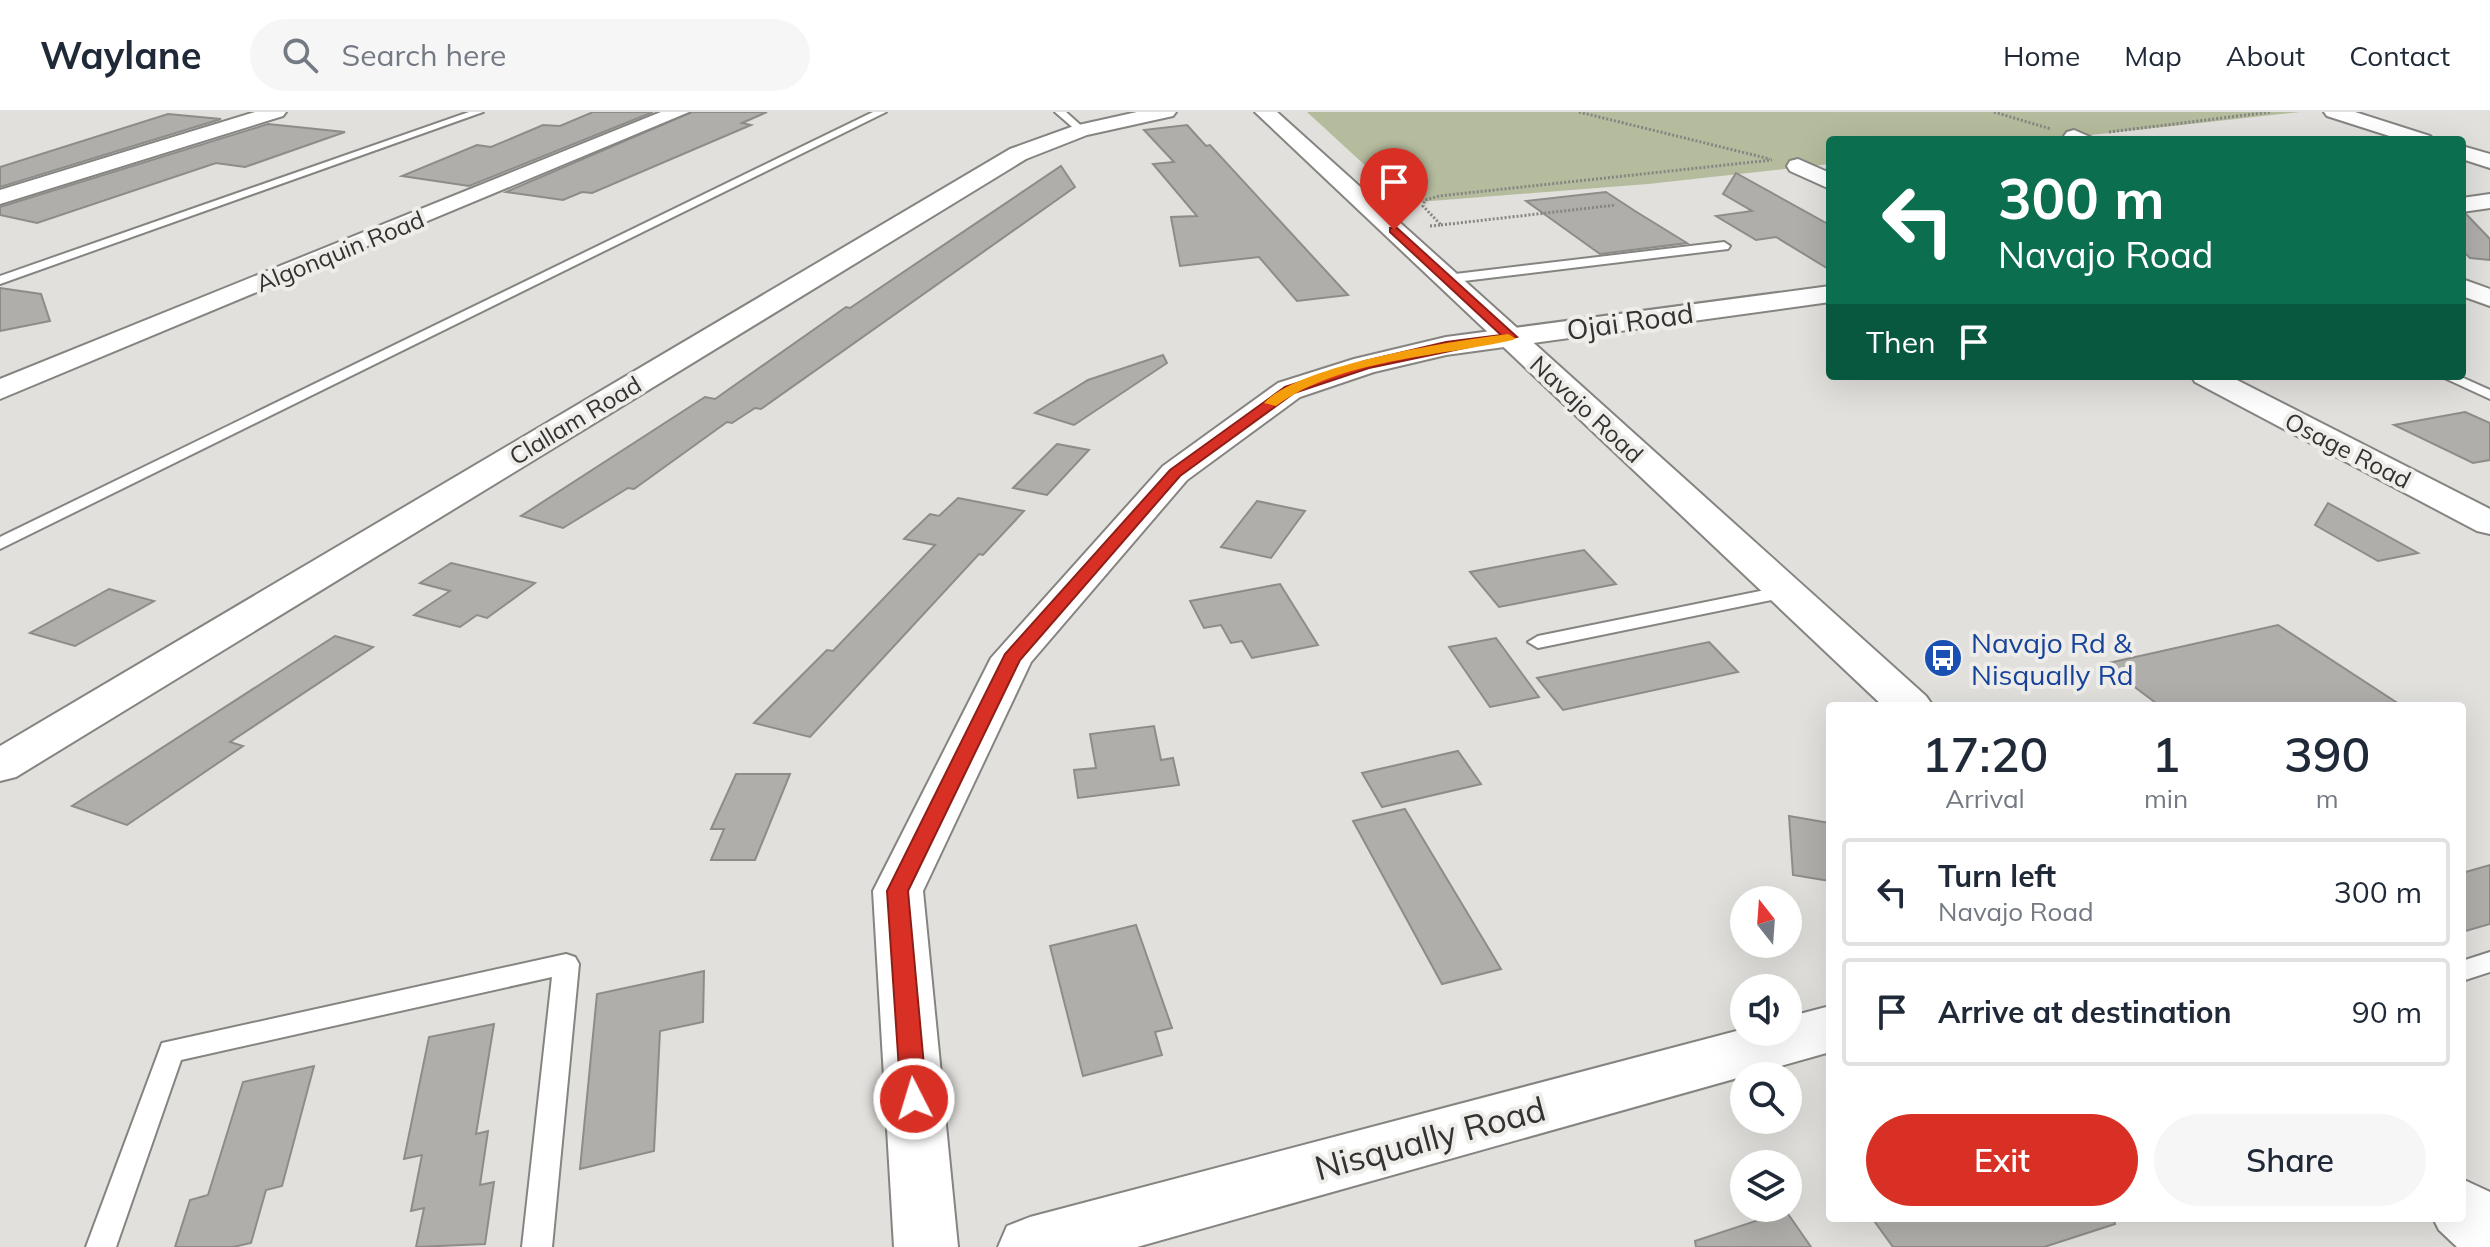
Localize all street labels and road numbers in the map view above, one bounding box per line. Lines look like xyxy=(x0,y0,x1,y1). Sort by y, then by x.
street label: Algonquin Road xyxy=(252,204,428,298)
street label: Ojai Road xyxy=(1564,295,1696,347)
street label: Navajo Road xyxy=(1524,349,1650,469)
street label: Clallam Road xyxy=(504,369,646,471)
street label: Osage Road xyxy=(2280,405,2416,495)
street label: Nisqually Road xyxy=(1310,1087,1550,1189)

